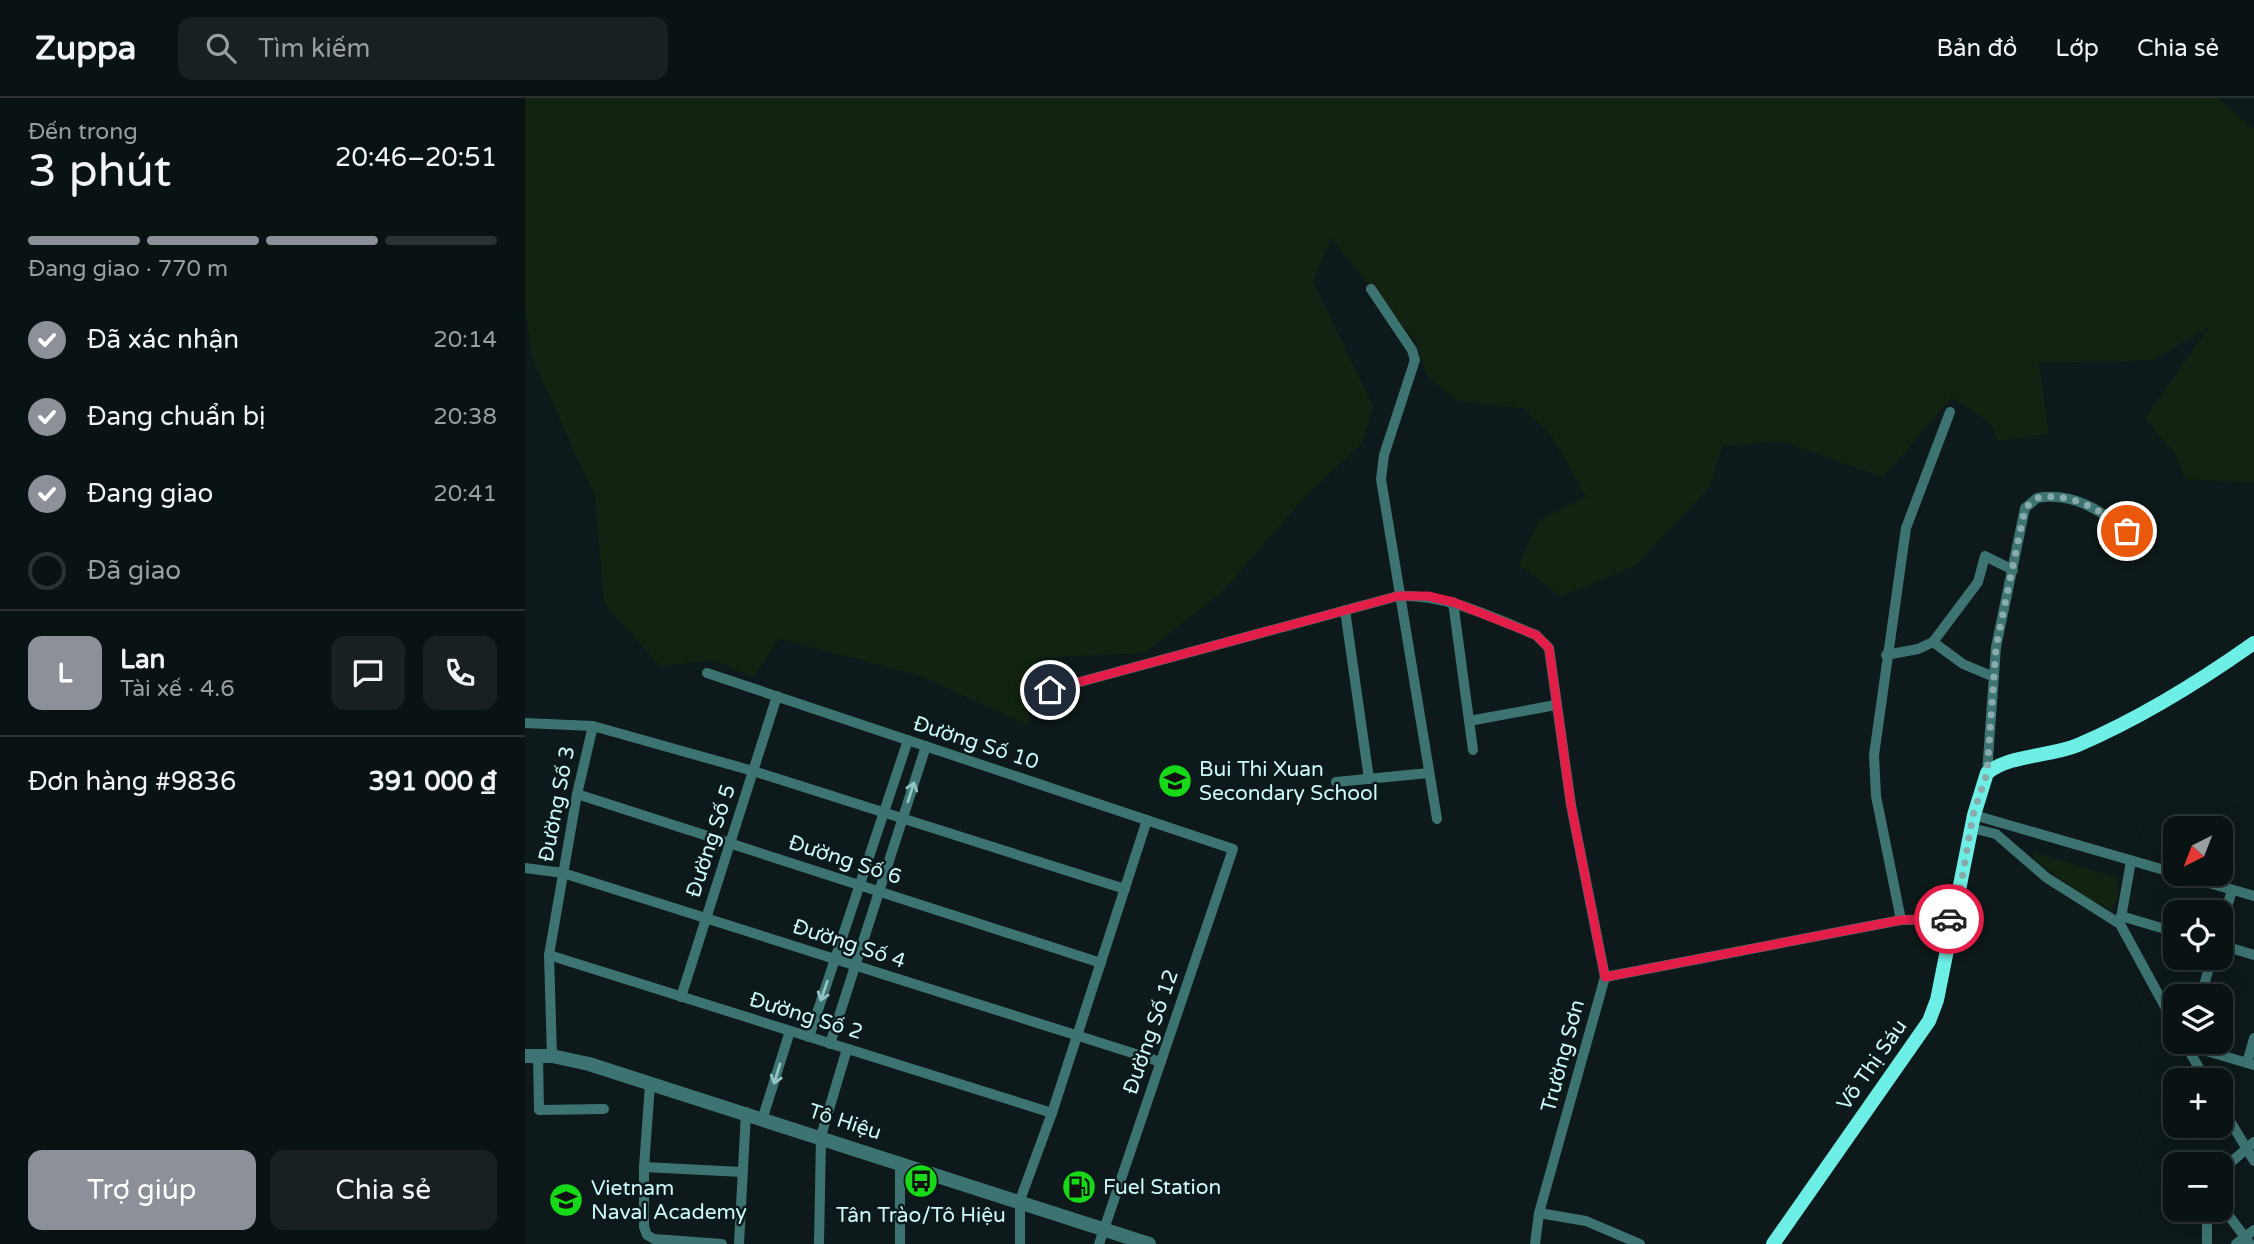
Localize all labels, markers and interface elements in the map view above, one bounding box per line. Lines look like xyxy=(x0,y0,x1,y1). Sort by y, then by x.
search box xyxy=(178,17,668,80)
text: Zuppa xyxy=(35,29,136,68)
icon: search xyxy=(202,29,240,67)
text: Tìm kiếm xyxy=(258,33,370,64)
text: Bản đồ xyxy=(1936,34,2017,63)
text: Lớp xyxy=(2055,34,2099,63)
text: Chia sẻ xyxy=(2137,34,2219,63)
text: Đến trong xyxy=(28,118,138,146)
text: 20:46–20:51 xyxy=(335,142,497,173)
text: 3 phút xyxy=(28,144,171,199)
text: Đang giao · 770 m xyxy=(28,255,228,283)
icon: check xyxy=(28,321,66,359)
text: Đã xác nhận xyxy=(87,324,239,355)
text: 20:14 xyxy=(433,326,497,354)
icon: check xyxy=(28,398,66,436)
text: Đang chuẩn bị xyxy=(87,401,266,432)
text: 20:38 xyxy=(433,403,497,431)
icon: check xyxy=(28,475,66,513)
text: Đang giao xyxy=(87,478,213,509)
text: 20:41 xyxy=(433,480,497,508)
pin xyxy=(2097,501,2157,561)
icon: bag xyxy=(2108,512,2146,550)
text: Đã giao xyxy=(87,555,181,586)
button: chat xyxy=(331,636,405,710)
button: phone xyxy=(423,636,497,710)
text: Lan xyxy=(120,644,165,675)
text: L xyxy=(58,658,72,689)
pin xyxy=(1020,660,1080,720)
icon: home xyxy=(1031,671,1069,709)
text: Tài xế · 4.6 xyxy=(120,675,235,703)
street label: Đường Số 10 xyxy=(910,711,1042,775)
street label: Đường Số 3 xyxy=(534,744,580,864)
place label: Bui Thi Xuan Secondary School xyxy=(1199,757,1378,806)
school or university icon: Bui Thi Xuan Secondary School xyxy=(1156,762,1194,800)
text: Đơn hàng #9836 xyxy=(28,766,236,797)
text: 391 000 ₫ xyxy=(368,766,497,797)
street label: Đường Số 5 xyxy=(681,781,741,901)
one-way arrow xyxy=(905,781,918,803)
north arrow xyxy=(2163,816,2233,886)
map controls xyxy=(2163,816,2233,1222)
street label: Đường Số 6 xyxy=(785,830,905,890)
courier xyxy=(1914,884,1984,954)
icon: car xyxy=(1930,900,1968,938)
button: locate xyxy=(2163,900,2233,970)
street label: Đường Số 4 xyxy=(789,914,909,974)
street label: Đường Số 12 xyxy=(1118,966,1184,1098)
one-way arrow xyxy=(817,979,829,1001)
button: layers xyxy=(2163,984,2233,1054)
street label: Đường Số 2 xyxy=(746,987,866,1045)
street label: Trường Sơn xyxy=(1536,997,1590,1115)
street label: Võ Thị Sáu xyxy=(1832,1015,1912,1115)
one-way arrow xyxy=(769,1063,782,1085)
button: + xyxy=(2163,1068,2233,1138)
street label: Tô Hiệu xyxy=(805,1098,885,1146)
button: Trợ giúp xyxy=(28,1150,256,1230)
button: Chia sẻ xyxy=(270,1150,497,1230)
button: − xyxy=(2163,1152,2233,1222)
bus stop icon: Tân Trào/Tô Hiệu xyxy=(902,1162,940,1200)
fuel station icon: Fuel Station xyxy=(1060,1168,1098,1206)
place label: Fuel Station xyxy=(1103,1175,1221,1200)
place label: Vietnam Naval Academy xyxy=(591,1176,747,1225)
school or university icon: Vietnam Naval Academy xyxy=(547,1181,585,1219)
place label: Tân Trào/Tô Hiệu xyxy=(836,1203,1006,1228)

